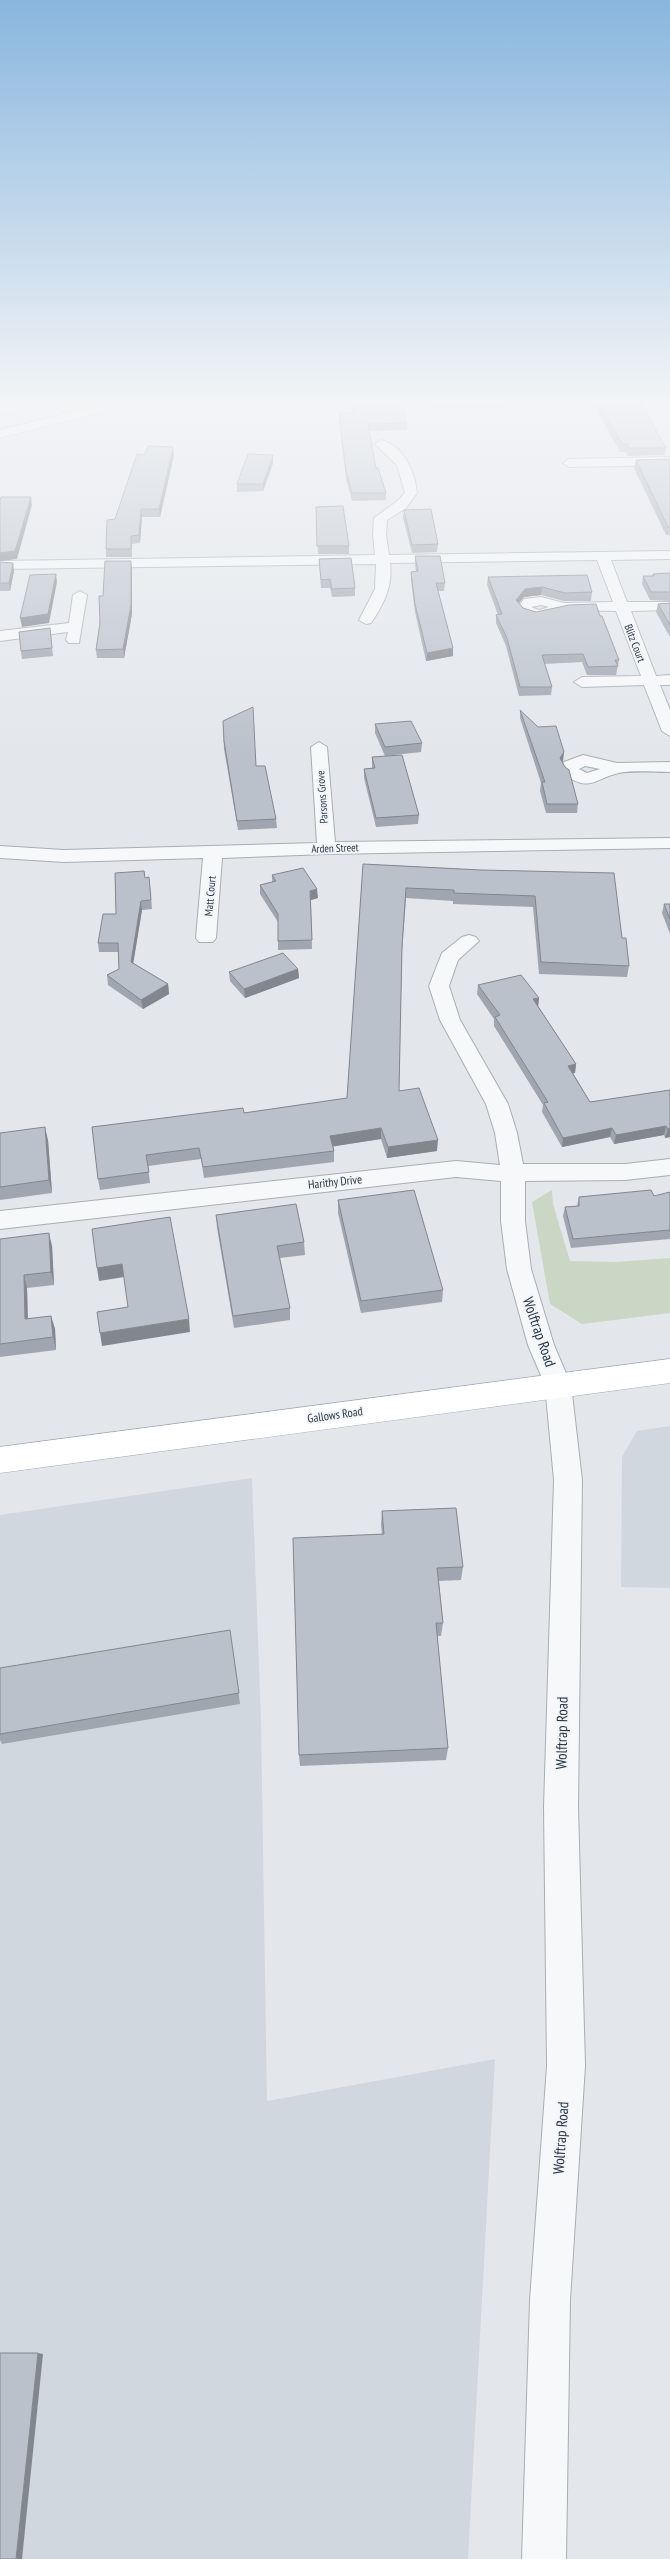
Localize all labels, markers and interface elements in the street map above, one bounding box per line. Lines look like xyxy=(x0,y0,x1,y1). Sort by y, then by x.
street label: Blitz Court xyxy=(621,622,649,664)
street label: Parsons Grove xyxy=(313,769,331,824)
street label: Arden Street xyxy=(311,840,359,856)
street label: Matt Court xyxy=(201,875,219,917)
street label: Harithy Drive xyxy=(307,1171,363,1192)
street label: Wolftrap Road xyxy=(519,1294,560,1369)
street label: Gallows Road xyxy=(306,1403,363,1426)
street label: Wolftrap Road xyxy=(551,1696,572,1770)
street label: Wolftrap Road xyxy=(548,2101,573,2175)

